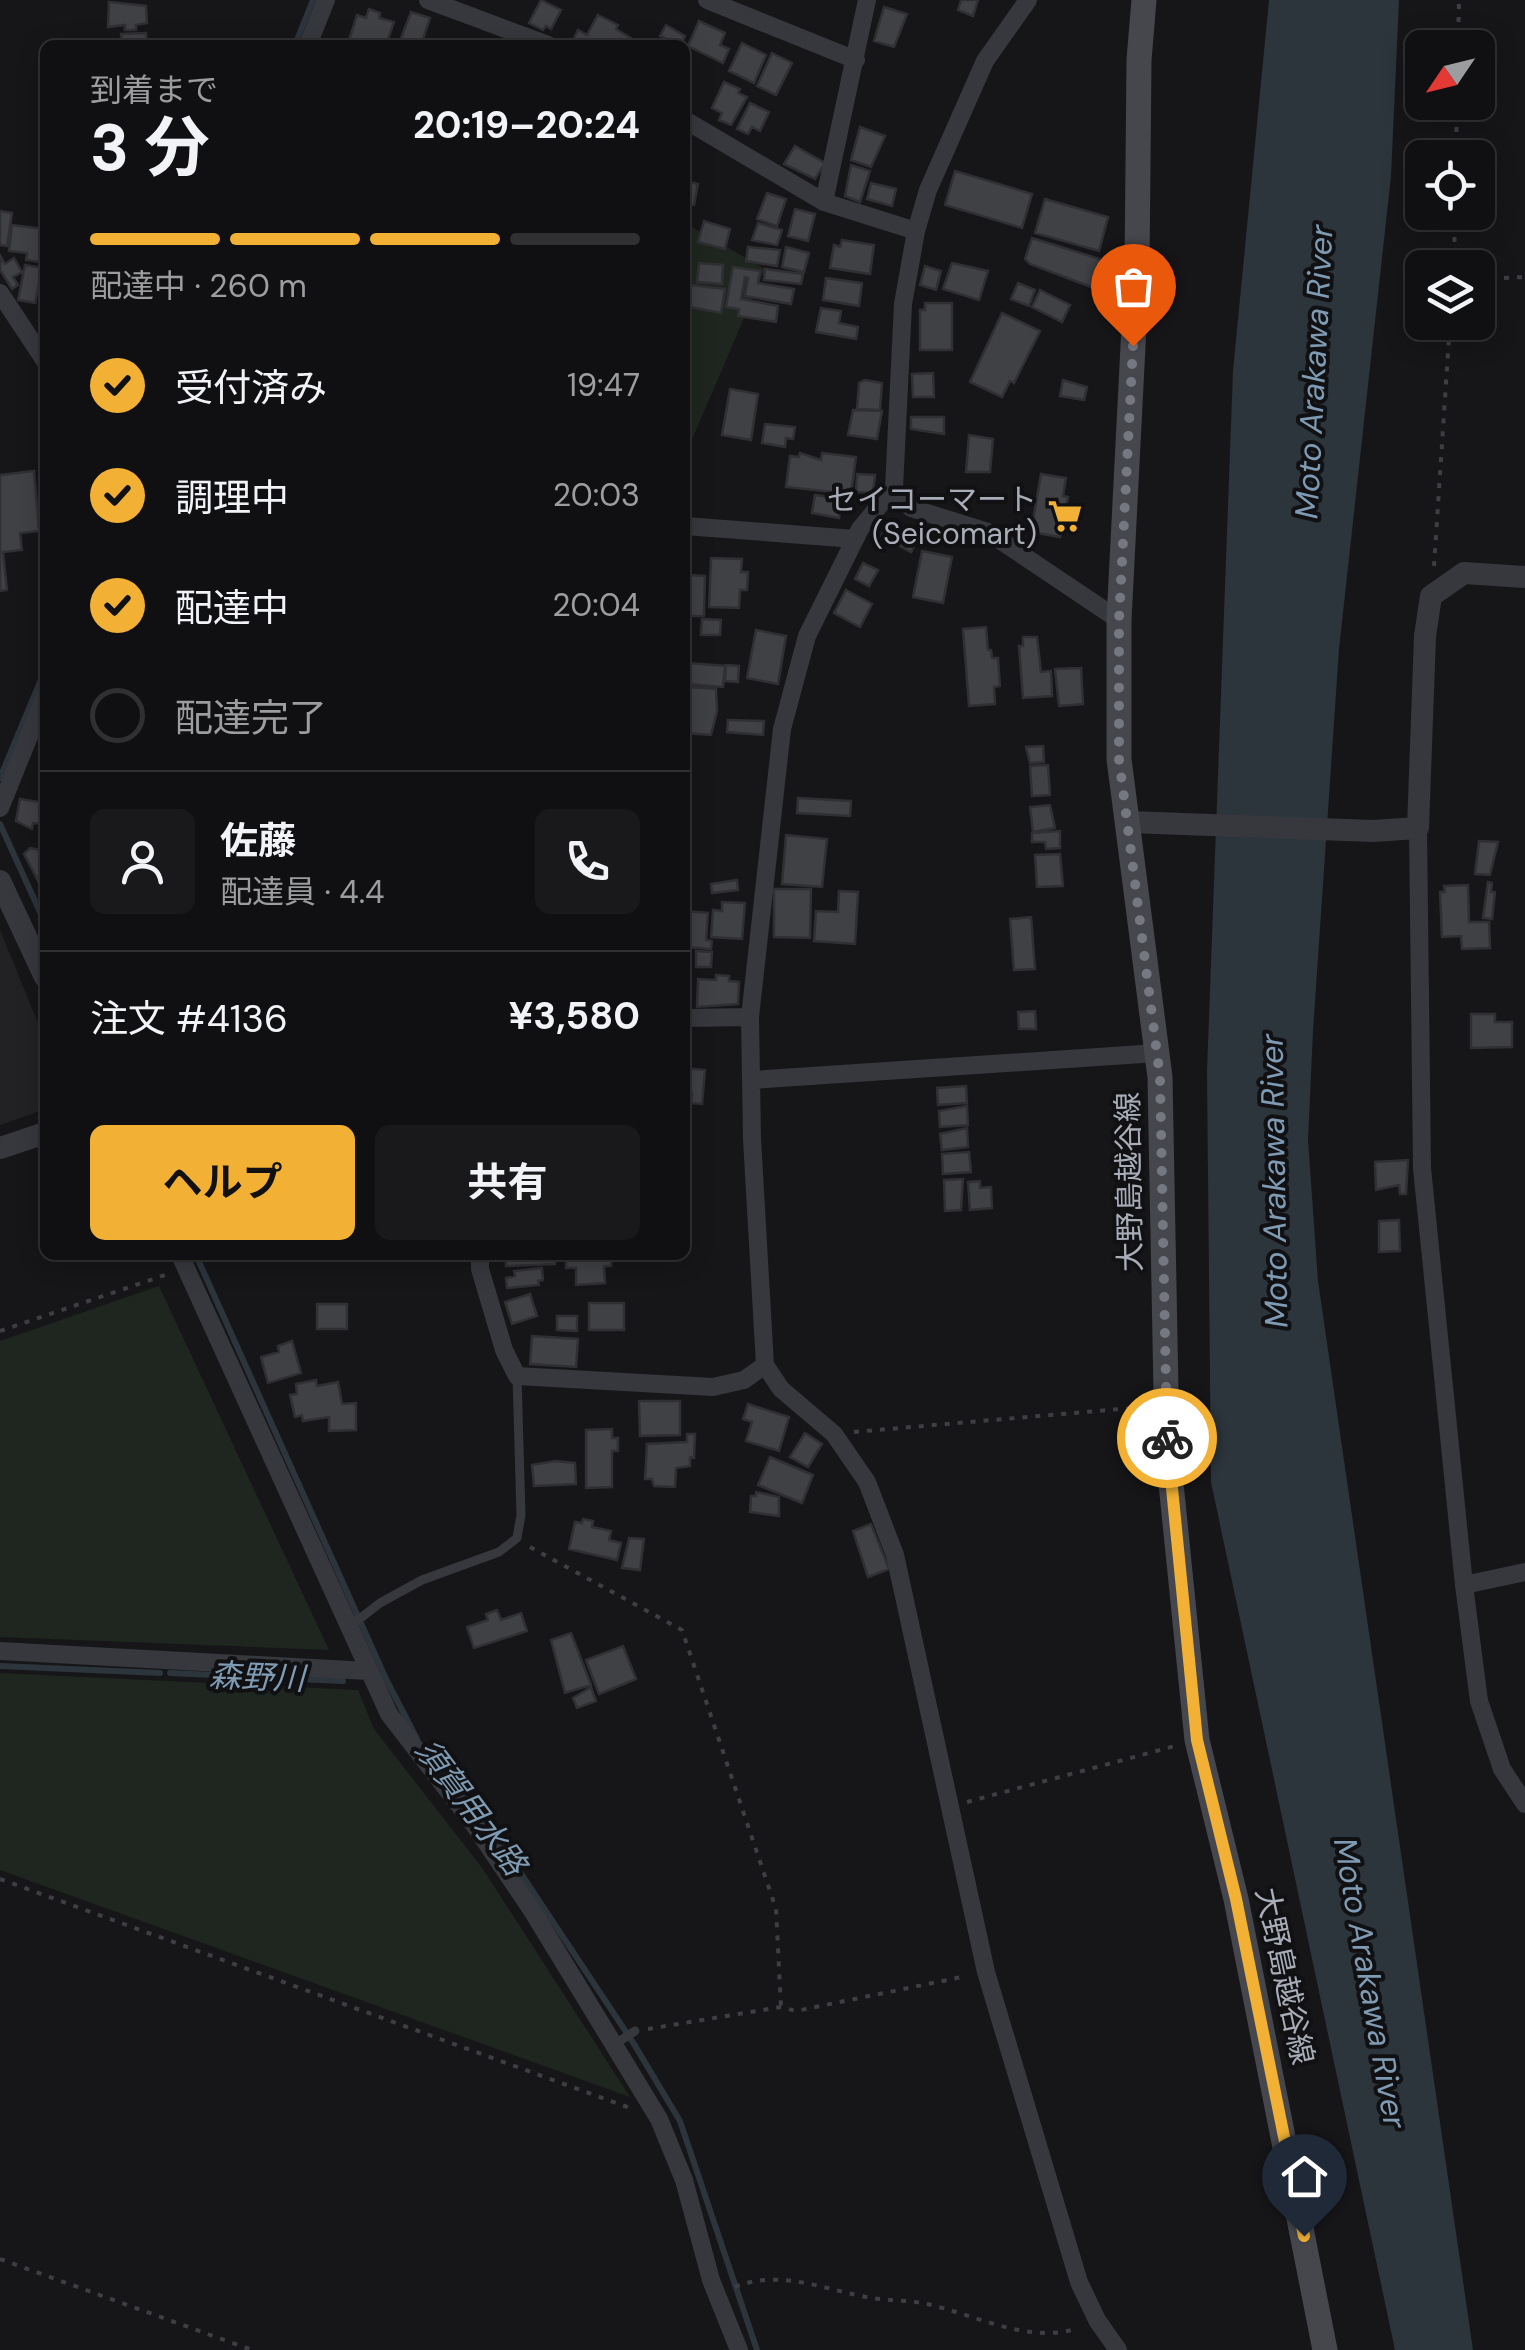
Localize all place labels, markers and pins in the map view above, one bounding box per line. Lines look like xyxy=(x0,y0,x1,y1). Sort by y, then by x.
pin xyxy=(1091,244,1176,347)
place label: セイコーマート (Seicomart) xyxy=(827,480,1037,553)
supermarket icon: セイコーマート (Seicomart) xyxy=(1046,497,1084,535)
pin xyxy=(1262,2134,1347,2237)

